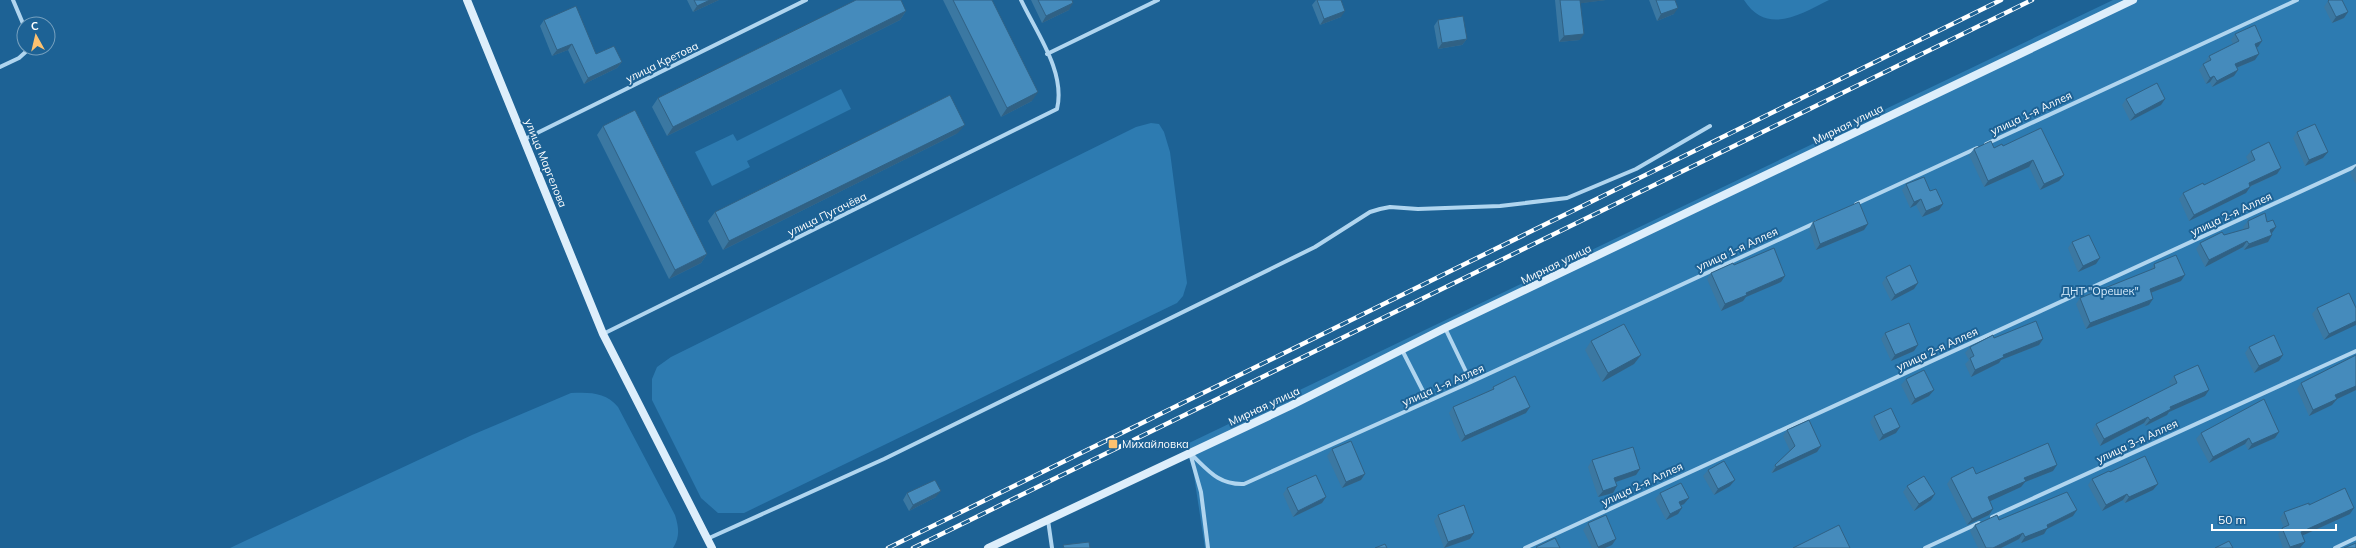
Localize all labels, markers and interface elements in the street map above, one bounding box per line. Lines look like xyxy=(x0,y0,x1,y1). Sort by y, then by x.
north arrow xyxy=(16,16,56,56)
text: С xyxy=(30,19,40,34)
street label: улица Кретова xyxy=(623,38,701,86)
street label: улица 1-я Аллея xyxy=(1988,88,2074,138)
street label: Мирная улица xyxy=(1810,101,1886,147)
street label: улица Маргелова xyxy=(522,117,570,209)
street label: улица Пугачёва xyxy=(785,189,869,239)
street label: улица 2-я Аллея xyxy=(2188,189,2274,239)
street label: улица 1-я Аллея xyxy=(1694,224,1780,274)
street label: Мирная улица xyxy=(1518,241,1594,287)
park label: ДНТ "Орешек" xyxy=(2061,284,2139,298)
street label: улица 2-я Аллея xyxy=(1894,324,1980,374)
street label: улица 1-я Аллея xyxy=(1400,361,1486,409)
street label: Мирная улица xyxy=(1226,383,1302,429)
street label: улица 3-я Аллея xyxy=(2094,416,2180,466)
place label: Михайловка xyxy=(1122,437,1189,451)
marker: Михайловка xyxy=(1107,438,1119,450)
street label: улица 2-я Аллея xyxy=(1599,459,1685,509)
scale bar xyxy=(2212,506,2336,532)
text: 50 m xyxy=(2218,512,2246,527)

